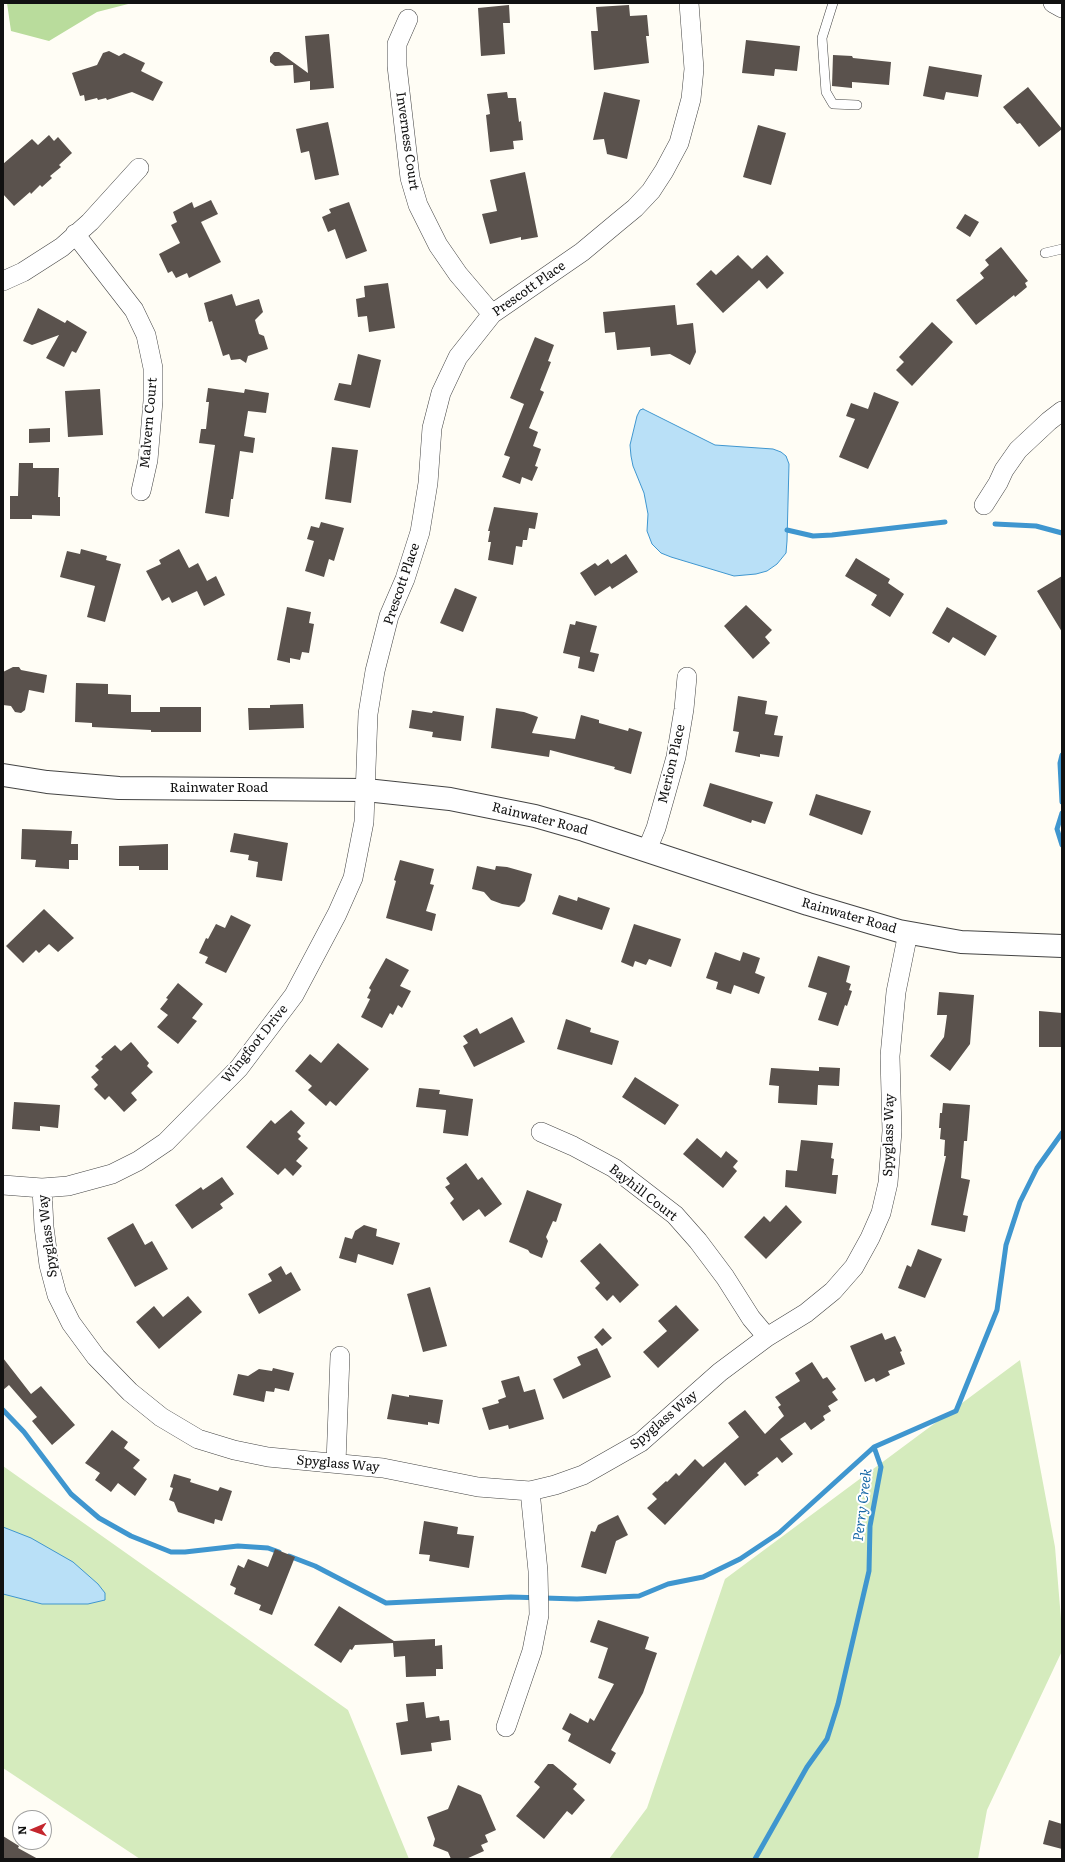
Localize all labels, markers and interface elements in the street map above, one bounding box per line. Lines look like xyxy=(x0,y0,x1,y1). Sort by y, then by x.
street label: Inverness Court xyxy=(392,91,422,191)
street label: Prescott Place xyxy=(490,258,568,320)
street label: Malvern Court xyxy=(137,377,161,469)
street label: Prescott Place xyxy=(381,541,423,627)
street label: Merion Place xyxy=(655,723,689,805)
street label: Rainwater Road xyxy=(170,780,268,796)
street label: Rainwater Road xyxy=(490,800,590,838)
street label: Rainwater Road xyxy=(800,895,898,937)
street label: Wingfoot Drive xyxy=(219,1002,291,1086)
street label: Spyglass Way xyxy=(880,1093,898,1177)
street label: Bayhill Court xyxy=(606,1161,680,1225)
street label: Spyglass Way xyxy=(35,1194,61,1278)
street label: Spyglass Way xyxy=(627,1387,701,1453)
street label: Spyglass Way xyxy=(296,1453,380,1475)
water label: Perry Creek xyxy=(850,1468,876,1542)
north arrow xyxy=(12,1810,52,1850)
text: N xyxy=(13,1825,29,1835)

